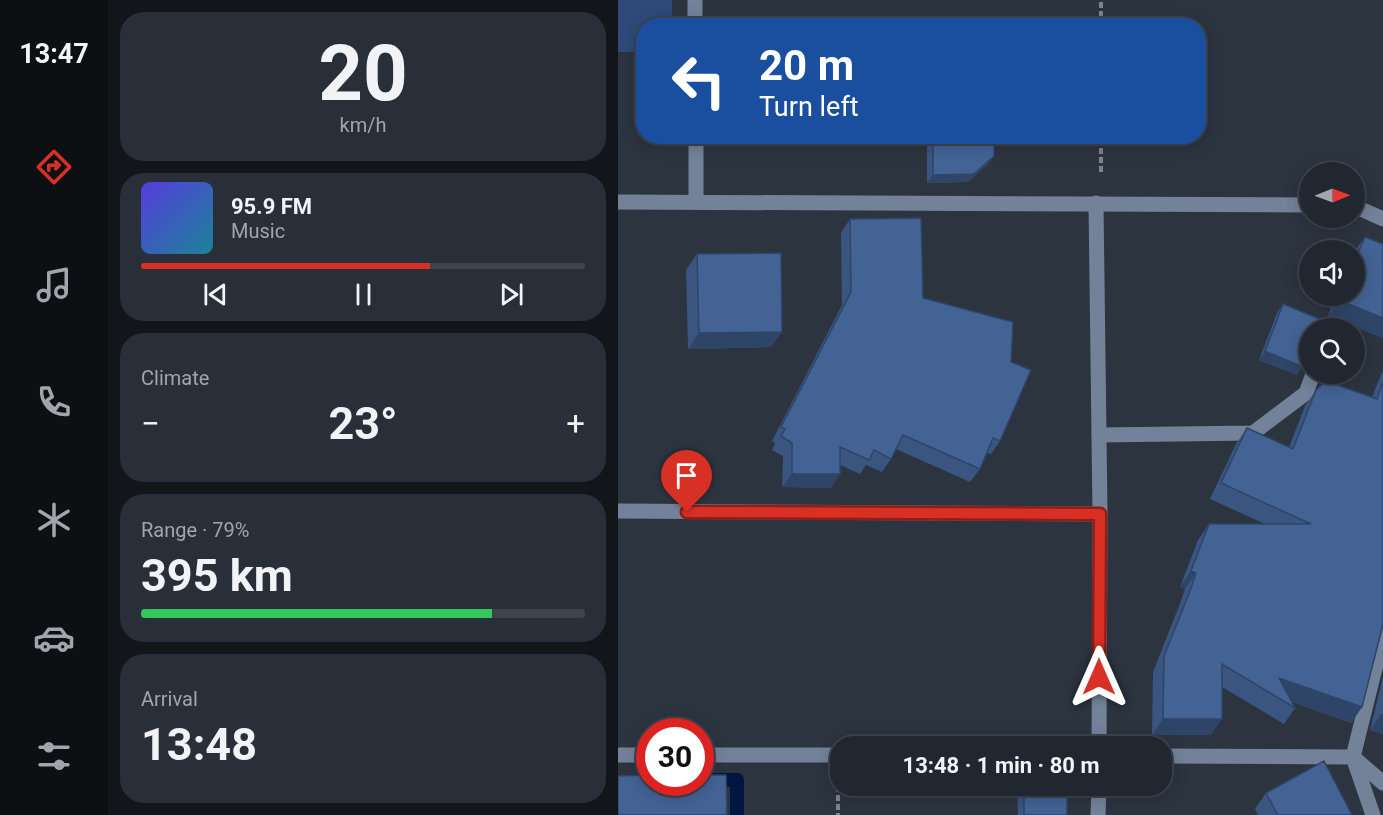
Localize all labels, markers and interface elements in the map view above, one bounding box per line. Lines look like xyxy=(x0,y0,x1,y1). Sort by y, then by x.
text: 20 xyxy=(318,28,408,119)
text: 13:47 xyxy=(19,38,89,70)
text: 20 m xyxy=(759,41,854,90)
icon: left xyxy=(660,42,738,120)
text: Turn left xyxy=(759,91,859,123)
text: km/h xyxy=(340,113,386,137)
icon: directions xyxy=(33,146,75,188)
north arrow xyxy=(1299,162,1365,228)
map controls xyxy=(1299,162,1365,384)
text: 95.9 FM xyxy=(231,194,312,219)
text: Music xyxy=(231,219,285,243)
button: sound xyxy=(1299,240,1365,306)
icon: music xyxy=(33,264,75,306)
icon: previous xyxy=(199,278,232,311)
icon: pause xyxy=(347,278,380,311)
icon: next xyxy=(495,278,528,311)
button: search xyxy=(1299,318,1365,384)
text: Climate xyxy=(141,366,209,390)
icon: phone xyxy=(33,381,75,423)
text: 23° xyxy=(328,397,398,450)
text: − xyxy=(141,404,160,443)
text: + xyxy=(566,404,585,443)
pin xyxy=(661,450,712,512)
icon: arrive xyxy=(670,459,703,492)
icon: climate xyxy=(33,499,75,541)
text: Range · 79% xyxy=(141,518,249,542)
text: 395 km xyxy=(141,549,293,602)
icon: car xyxy=(33,617,75,659)
position arrow xyxy=(1067,645,1131,709)
text: Arrival xyxy=(141,687,198,711)
text: 13:48 xyxy=(141,718,257,771)
speed limit sign: 30 xyxy=(636,718,714,796)
icon: filters xyxy=(33,735,75,777)
text: 13:48 · 1 min · 80 m xyxy=(903,753,1099,778)

